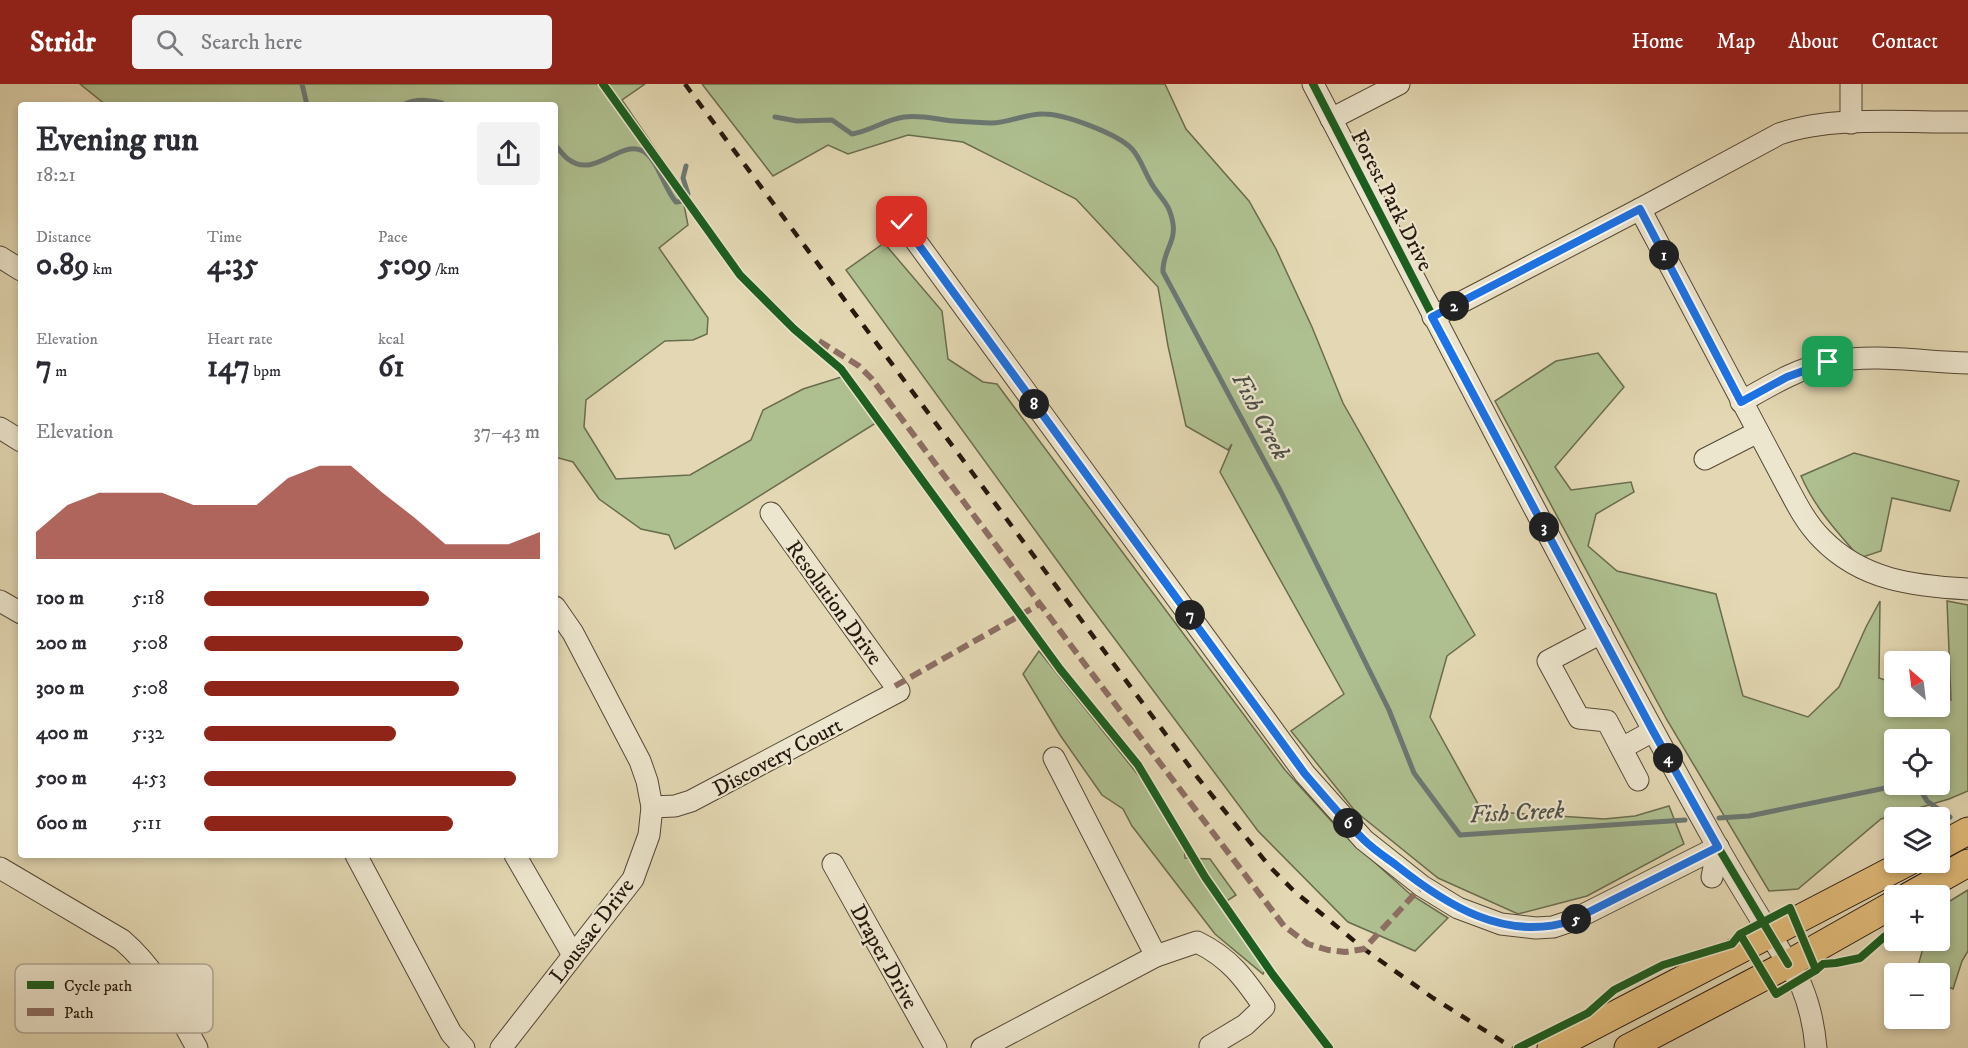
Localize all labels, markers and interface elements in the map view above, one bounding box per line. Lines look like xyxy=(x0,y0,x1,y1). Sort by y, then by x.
search box xyxy=(132,15,552,69)
text: Stridr xyxy=(30,25,96,60)
icon: search xyxy=(153,26,186,59)
text: Search here xyxy=(201,29,302,56)
text: Home xyxy=(1632,29,1684,55)
text: Map xyxy=(1717,29,1755,55)
text: About xyxy=(1788,29,1839,55)
text: Contact xyxy=(1872,29,1938,55)
text: Evening run xyxy=(36,120,198,161)
button: share xyxy=(477,122,540,185)
street label: Forest Park Drive xyxy=(1345,126,1439,276)
text: 18:21 xyxy=(36,163,76,188)
pin xyxy=(876,196,927,247)
icon: check xyxy=(885,205,918,238)
text: Distance xyxy=(36,227,91,247)
text: Time xyxy=(207,227,242,247)
text: Pace xyxy=(378,227,408,247)
pin: 1 xyxy=(1649,240,1679,270)
text: 1 xyxy=(1661,245,1667,265)
text: 0.89 xyxy=(36,247,89,284)
text: 4:35 xyxy=(207,247,258,284)
text: 5:09 xyxy=(378,247,432,284)
text: km xyxy=(89,259,113,279)
text: /km xyxy=(432,259,460,279)
pin: 2 xyxy=(1439,291,1469,321)
text: 2 xyxy=(1450,296,1458,316)
text: Elevation xyxy=(36,329,98,349)
text: Heart rate xyxy=(207,329,273,349)
text: kcal xyxy=(378,329,404,349)
pin xyxy=(1802,336,1853,387)
icon: arrive xyxy=(1811,345,1844,378)
text: 7 xyxy=(36,349,52,386)
text: 147 xyxy=(207,349,250,386)
text: 61 xyxy=(378,349,404,386)
text: m xyxy=(52,361,67,381)
text: bpm xyxy=(250,361,281,381)
water label: Fish Creek xyxy=(1225,368,1296,465)
pin: 8 xyxy=(1019,389,1049,419)
text: 8 xyxy=(1030,394,1038,414)
text: Elevation xyxy=(36,420,113,445)
text: 37–43 m xyxy=(473,420,540,445)
pin: 3 xyxy=(1529,512,1559,542)
text: 3 xyxy=(1541,517,1547,537)
street label: Resolution Drive xyxy=(780,535,888,670)
text: 100 m xyxy=(36,586,84,611)
text: 5:18 xyxy=(132,586,165,611)
pin: 7 xyxy=(1175,600,1205,630)
text: 7 xyxy=(1186,605,1194,625)
text: 200 m xyxy=(36,631,87,656)
text: 5:08 xyxy=(132,631,168,656)
north arrow xyxy=(1884,651,1950,717)
map controls xyxy=(1884,651,1950,1029)
text: 300 m xyxy=(36,676,84,701)
text: 5:08 xyxy=(132,676,168,701)
street label: Discovery Court xyxy=(708,712,847,803)
text: 400 m xyxy=(36,721,88,746)
text: 5:32 xyxy=(132,721,164,746)
button: locate xyxy=(1884,729,1950,795)
pin: 4 xyxy=(1653,743,1683,773)
text: 4 xyxy=(1663,748,1673,768)
text: 500 m xyxy=(36,766,87,791)
text: 4:53 xyxy=(132,766,166,791)
water label: Fish Creek xyxy=(1469,796,1565,830)
button: layers xyxy=(1884,807,1950,873)
pin: 6 xyxy=(1333,808,1363,838)
text: 600 m xyxy=(36,811,87,836)
text: 5:11 xyxy=(132,811,162,836)
text: 6 xyxy=(1344,813,1352,833)
street label: Loussac Drive xyxy=(544,873,640,989)
button: + xyxy=(1884,885,1950,951)
street label: Draper Drive xyxy=(844,899,924,1014)
pin: 5 xyxy=(1561,904,1591,934)
text: 5 xyxy=(1572,909,1580,929)
button: − xyxy=(1884,963,1950,1029)
legend xyxy=(15,964,213,1033)
text: Cycle path xyxy=(64,976,133,996)
text: Path xyxy=(64,1003,94,1023)

